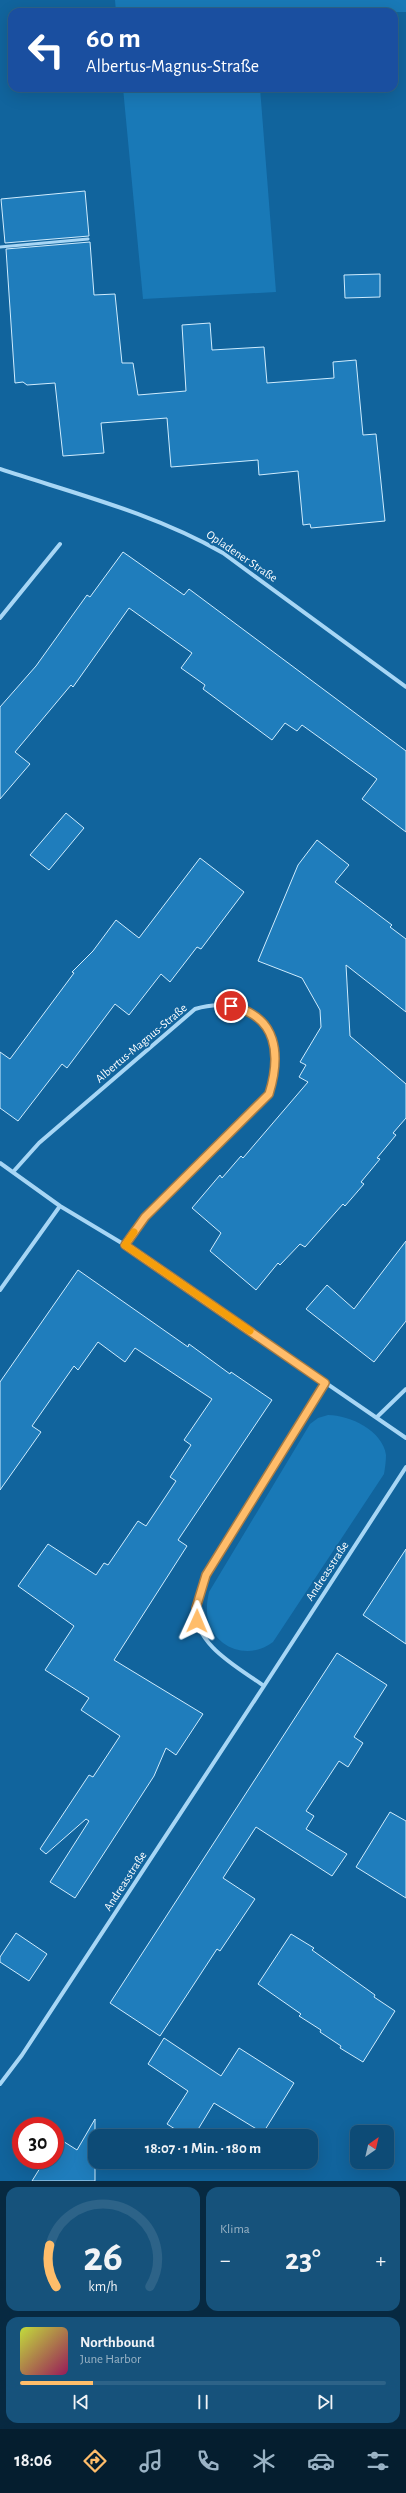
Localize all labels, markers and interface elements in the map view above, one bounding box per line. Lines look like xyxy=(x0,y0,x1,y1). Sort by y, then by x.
icon: left xyxy=(20,24,72,76)
text: 60 m xyxy=(86,25,141,53)
text: Albertus-Magnus-Straße xyxy=(86,58,259,76)
street label: Opladener Straße xyxy=(204,528,280,584)
pin xyxy=(214,989,248,1023)
icon: arrive xyxy=(220,995,242,1017)
street label: Albertus-Magnus-Straße xyxy=(93,1001,189,1085)
street label: Andreasstraße xyxy=(303,1539,351,1603)
position arrow xyxy=(176,1600,218,1642)
street label: Andreasstraße xyxy=(101,1849,149,1913)
speed limit sign: 30 xyxy=(12,2117,64,2169)
north arrow xyxy=(350,2125,394,2169)
map controls xyxy=(350,2125,394,2169)
text: 18:07 · 1 Min. · 180 m xyxy=(145,2141,261,2156)
text: Klima xyxy=(220,2223,250,2236)
text: 26 xyxy=(83,2237,123,2278)
text: 23° xyxy=(285,2245,321,2275)
text: − xyxy=(220,2249,231,2271)
text: + xyxy=(375,2249,386,2271)
text: km/h xyxy=(88,2280,118,2294)
text: Northbound xyxy=(80,2335,155,2350)
text: June Harbor xyxy=(80,2353,141,2366)
icon: previous xyxy=(70,2391,92,2413)
icon: pause xyxy=(192,2391,214,2413)
icon: next xyxy=(314,2391,336,2413)
icon: directions xyxy=(81,2447,109,2475)
icon: music xyxy=(137,2447,165,2475)
icon: phone xyxy=(194,2447,222,2475)
icon: climate xyxy=(250,2447,278,2475)
icon: car xyxy=(307,2447,335,2475)
icon: filters xyxy=(364,2447,392,2475)
text: 18:06 xyxy=(14,2452,52,2470)

